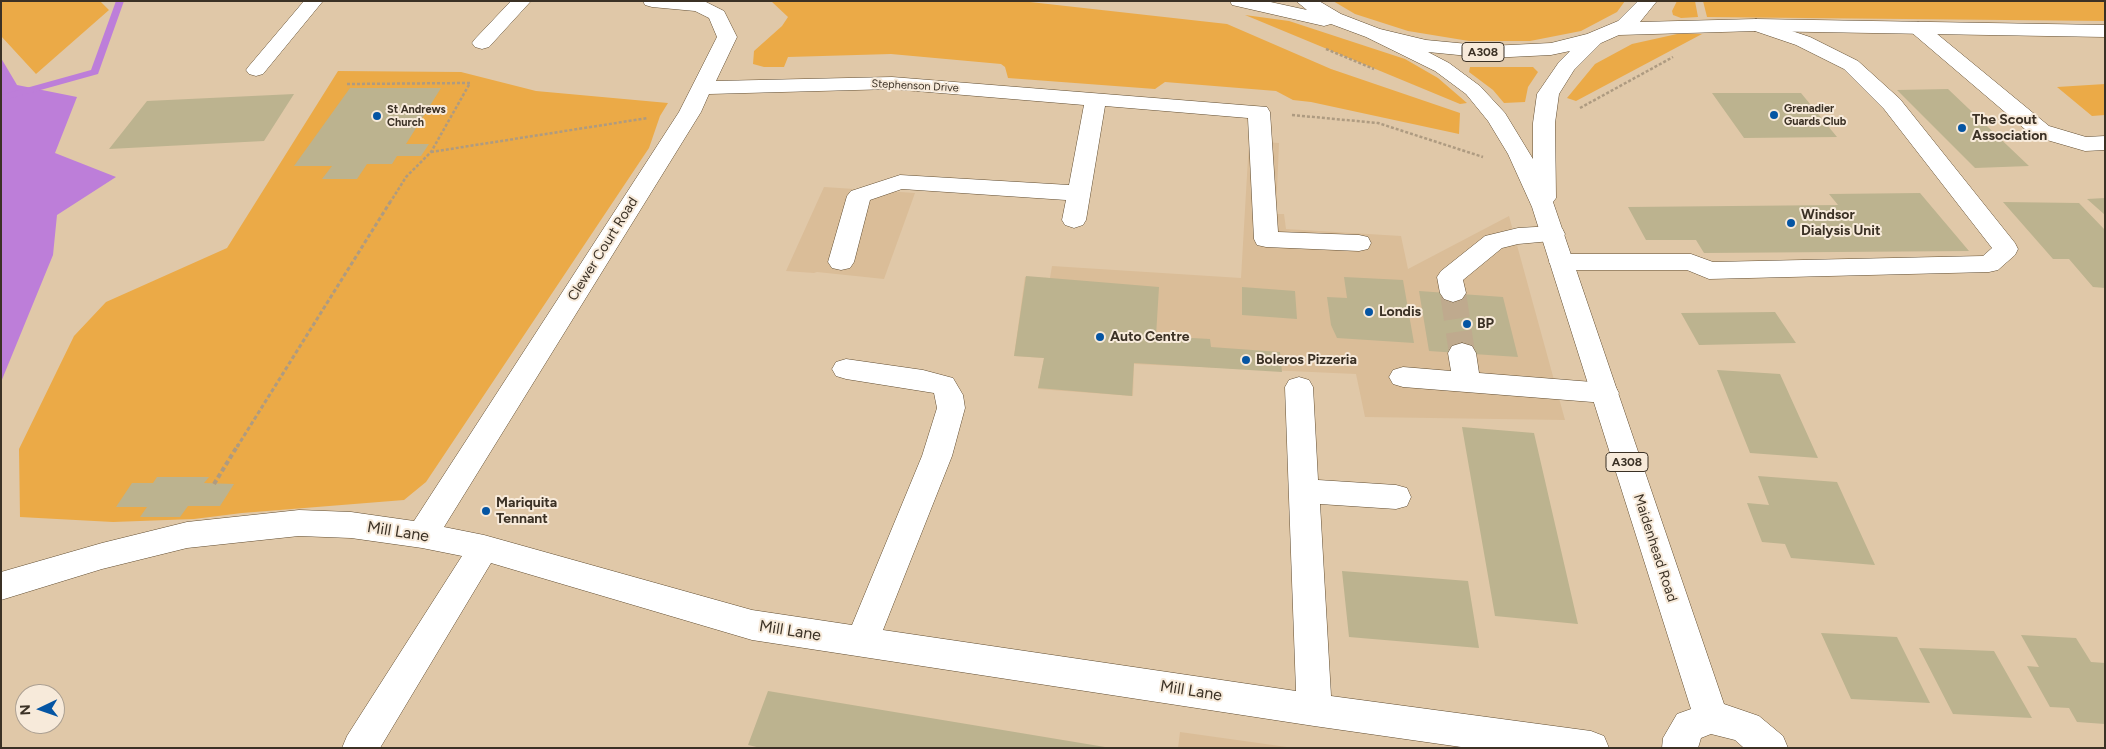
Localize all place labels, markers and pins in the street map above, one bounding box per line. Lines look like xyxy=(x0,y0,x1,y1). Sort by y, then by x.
place label: Grenadier Guards Club xyxy=(1784,102,1846,128)
place label: St Andrews Church xyxy=(387,103,446,129)
marker: Grenadier Guards Club xyxy=(1768,109,1780,121)
marker: St Andrews Church xyxy=(371,110,383,122)
place label: The Scout Association xyxy=(1972,112,2047,144)
marker: The Scout Association xyxy=(1956,122,1968,134)
place label: Windsor Dialysis Unit xyxy=(1801,207,1881,240)
marker: Windsor Dialysis Unit xyxy=(1785,217,1797,229)
place label: Londis xyxy=(1379,304,1421,320)
marker: Londis xyxy=(1363,306,1375,318)
place label: BP xyxy=(1477,316,1494,332)
marker: BP xyxy=(1461,318,1473,330)
place label: Auto Centre xyxy=(1110,329,1189,345)
marker: Auto Centre xyxy=(1094,331,1106,343)
place label: Boleros Pizzeria xyxy=(1256,352,1357,368)
marker: Boleros Pizzeria xyxy=(1240,354,1252,366)
place label: Mariquita Tennant xyxy=(496,495,557,528)
marker: Mariquita Tennant xyxy=(480,505,492,517)

